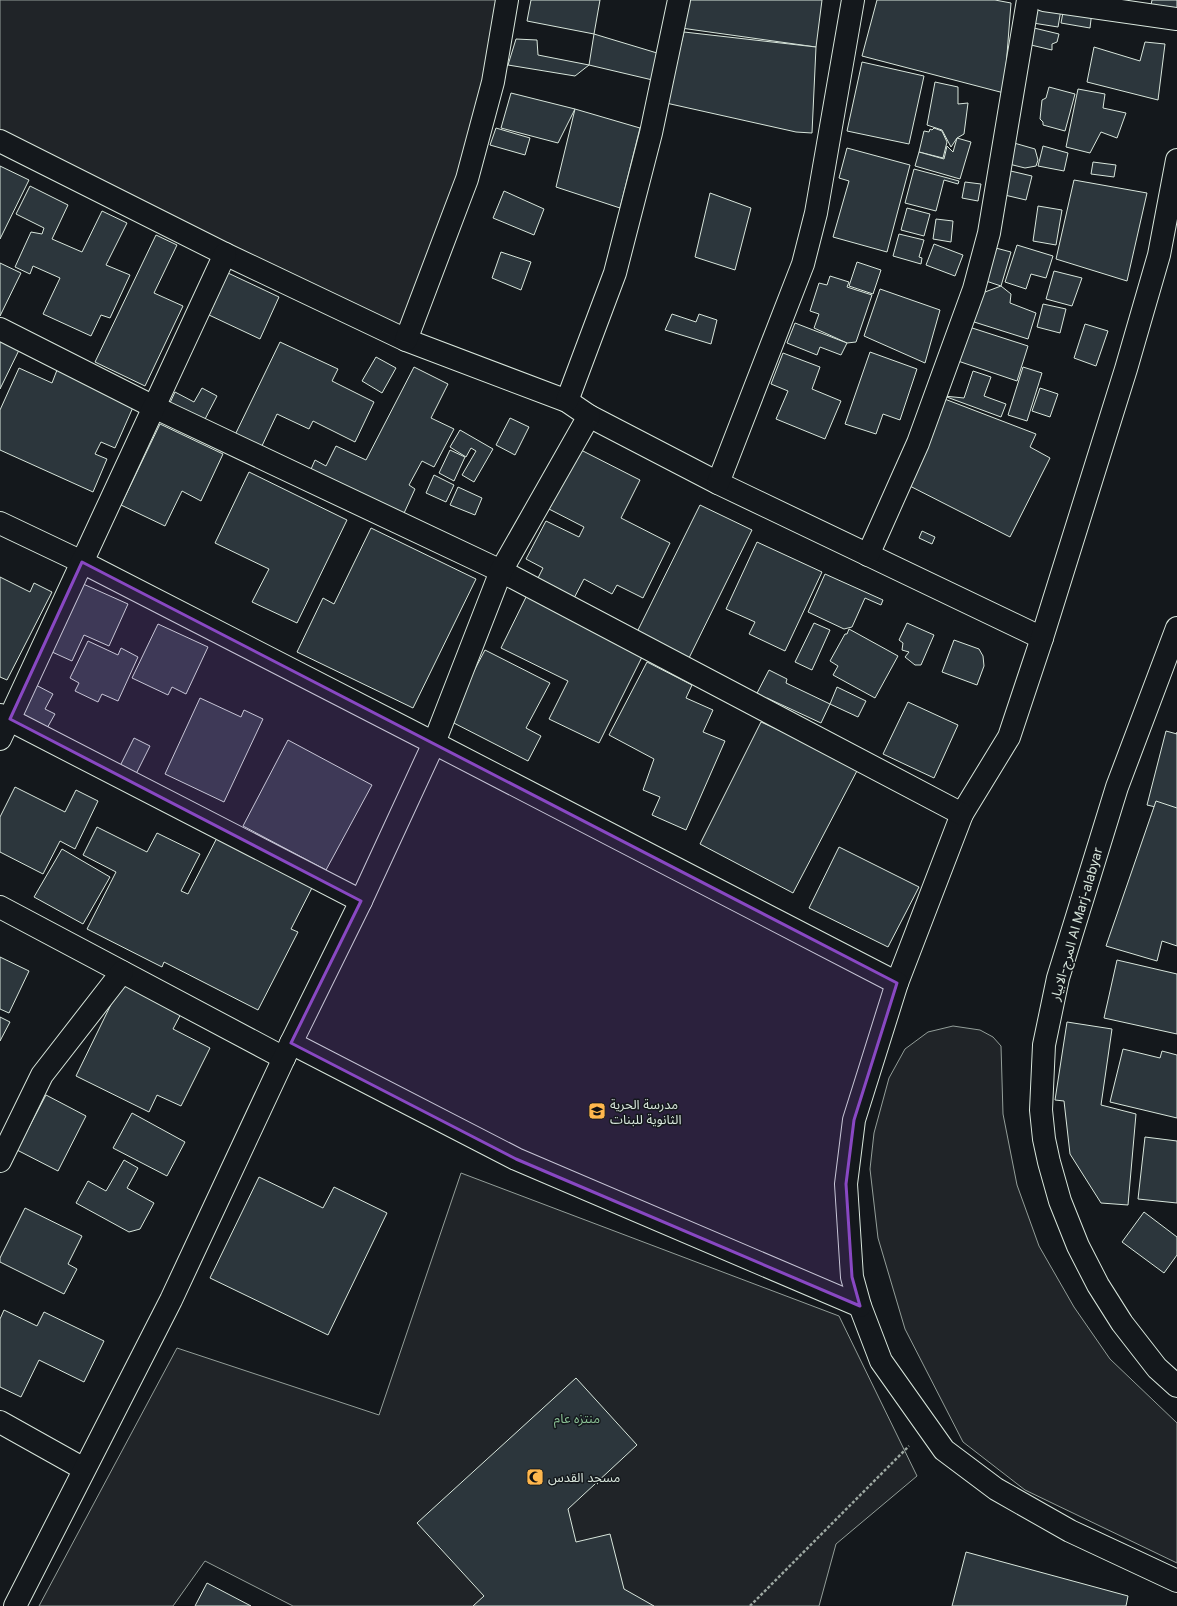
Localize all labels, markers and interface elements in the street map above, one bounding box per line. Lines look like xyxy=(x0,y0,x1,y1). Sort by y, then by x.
street label: المرج-الابيار Al Marj-alabyar xyxy=(1046,845,1108,1004)
place label: مدرسة الحرية الثانوية للبنات xyxy=(610,1096,682,1127)
school or university icon: مدرسة الحرية الثانوية للبنات xyxy=(587,1101,607,1121)
park label: منتزه عام xyxy=(554,1410,600,1428)
mosque icon: مسجد القدس xyxy=(525,1467,545,1487)
place label: مسجد القدس xyxy=(548,1469,620,1486)

